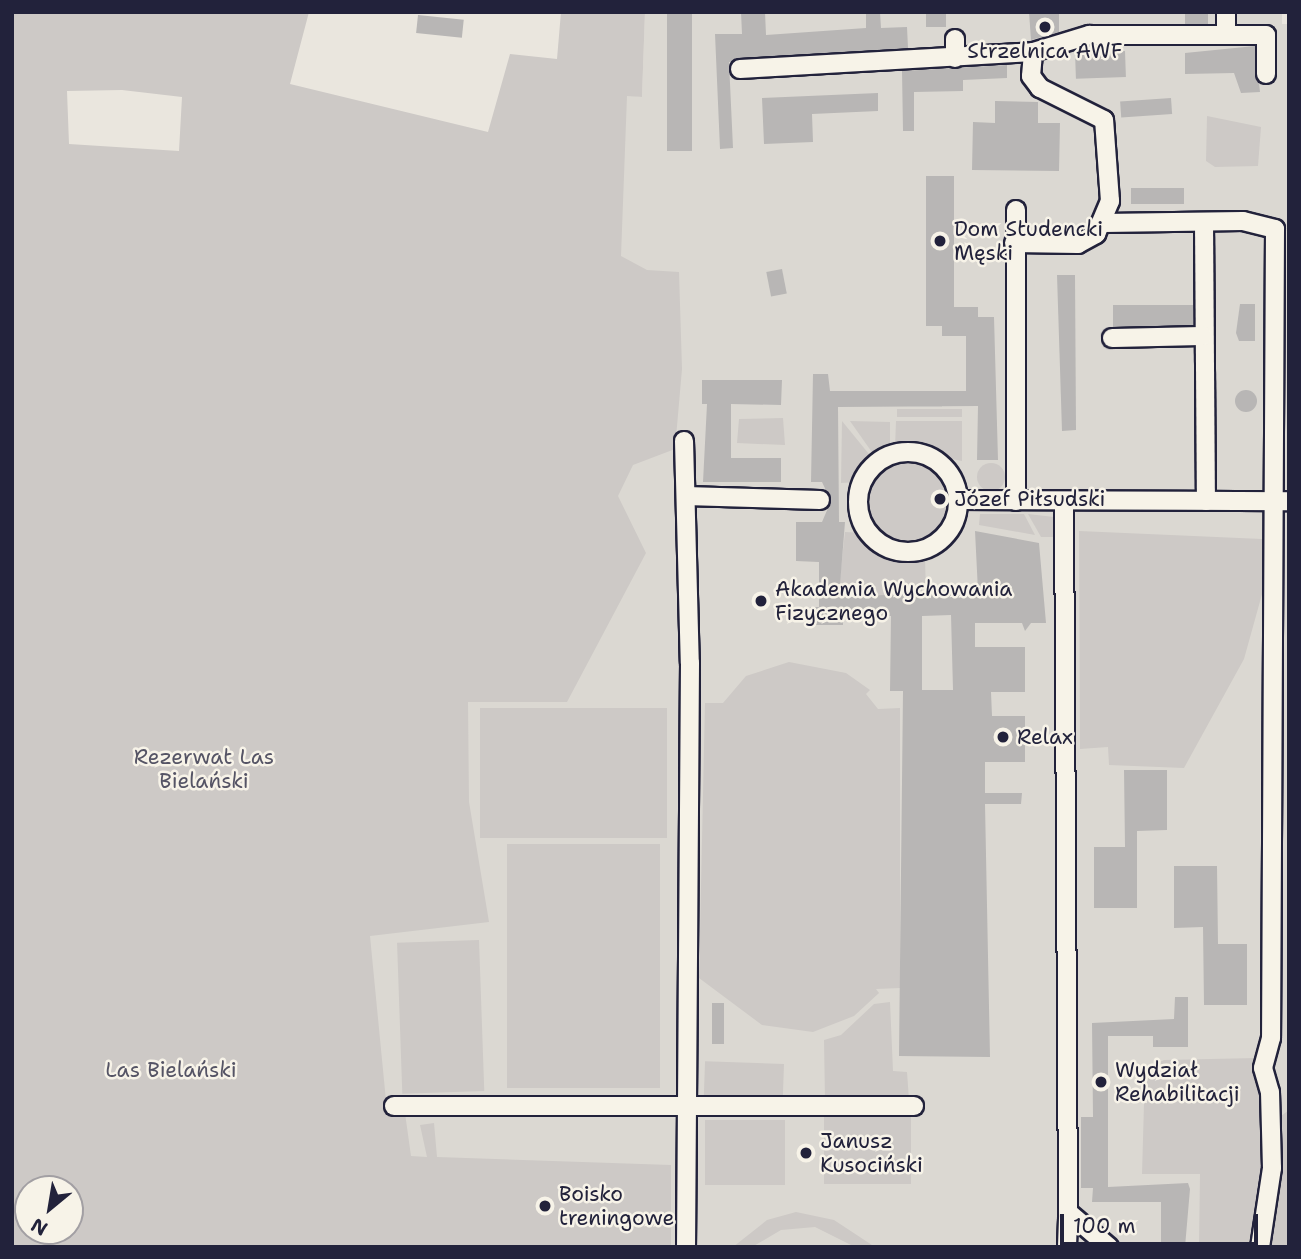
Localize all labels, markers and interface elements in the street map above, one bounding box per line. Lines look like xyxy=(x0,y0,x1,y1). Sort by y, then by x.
marker: Strzelnica AWF xyxy=(1037,19,1053,35)
place label: Strzelnica AWF xyxy=(967,38,1123,64)
place label: Dom Studencki Męski xyxy=(954,216,1103,266)
marker: Dom Studencki Męski xyxy=(932,233,948,249)
place label: Józef Piłsudski xyxy=(954,486,1106,512)
marker: Józef Piłsudski xyxy=(932,491,948,507)
place label: Akademia Wychowania Fizycznego xyxy=(775,576,1012,626)
marker: Akademia Wychowania Fizycznego xyxy=(753,593,769,609)
place label: Relax xyxy=(1017,724,1073,750)
marker: Relax xyxy=(995,729,1011,745)
park label: Rezerwat Las Bielański xyxy=(134,744,274,794)
park label: Las Bielański xyxy=(105,1057,237,1083)
place label: Wydział Rehabilitacji xyxy=(1115,1057,1240,1107)
marker: Wydział Rehabilitacji xyxy=(1093,1074,1109,1090)
place label: Janusz Kusociński xyxy=(820,1128,923,1178)
marker: Janusz Kusociński xyxy=(798,1145,814,1161)
north arrow xyxy=(14,1175,84,1245)
place label: Boisko treningowe xyxy=(559,1181,674,1231)
marker: Boisko treningowe xyxy=(537,1198,553,1214)
scale bar xyxy=(1063,1200,1261,1244)
text: N xyxy=(26,1212,52,1241)
text: 100 m xyxy=(1073,1212,1136,1240)

